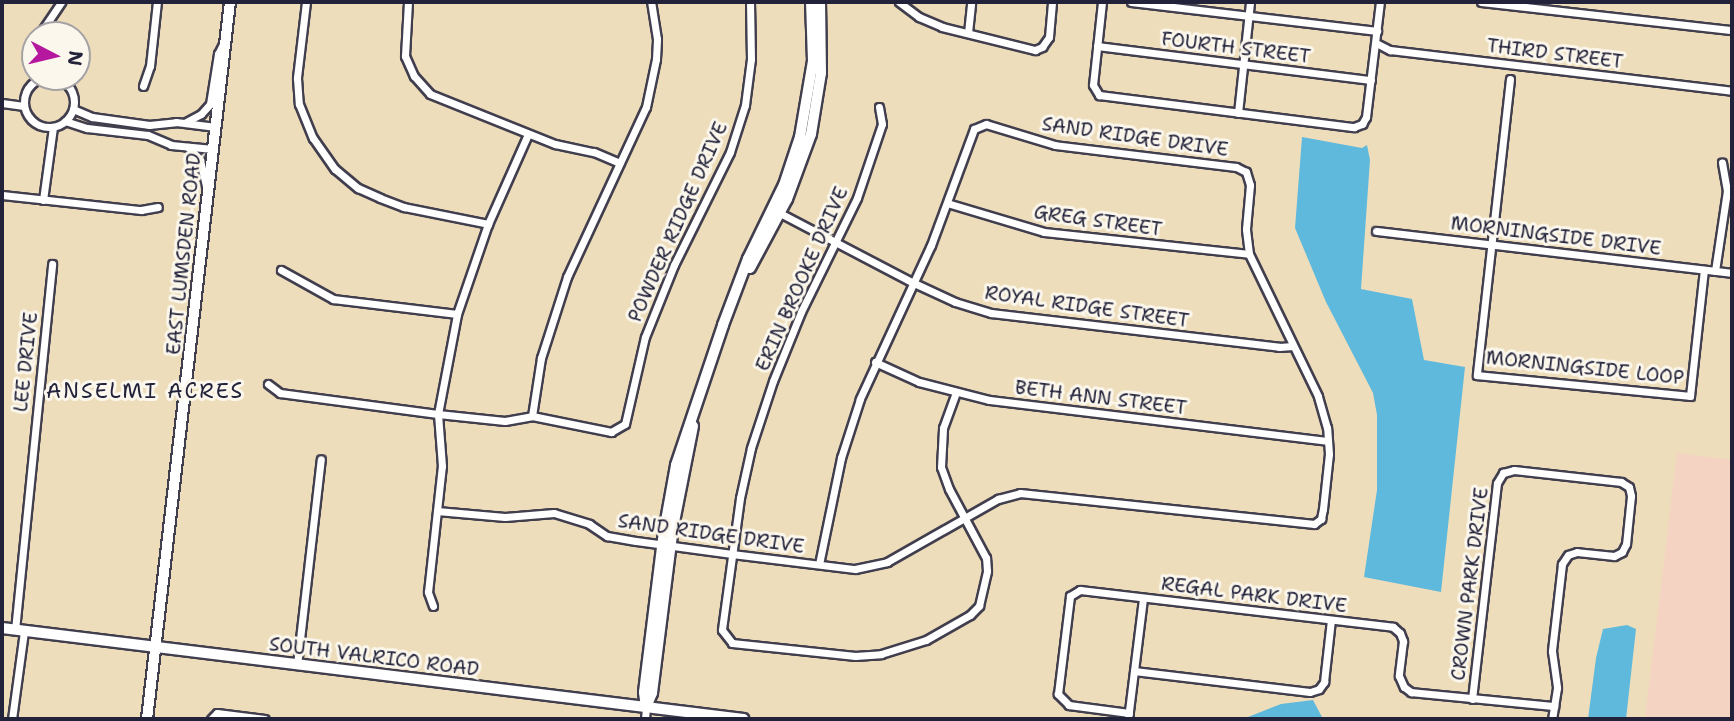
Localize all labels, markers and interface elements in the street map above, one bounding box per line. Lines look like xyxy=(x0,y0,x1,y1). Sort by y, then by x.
north arrow xyxy=(21,21,91,91)
street label: FOURTH STREET xyxy=(1160,28,1312,68)
street label: THIRD STREET xyxy=(1486,34,1624,74)
text: N xyxy=(62,49,89,67)
street label: SAND RIDGE DRIVE xyxy=(1040,113,1230,161)
street label: POWDER RIDGE DRIVE xyxy=(624,118,732,326)
street label: EAST LUMSDEN ROAD xyxy=(162,152,206,356)
street label: ERIN BROOKE DRIVE xyxy=(751,183,853,375)
street label: GREG STREET xyxy=(1032,201,1164,241)
street label: MORNINGSIDE DRIVE xyxy=(1450,212,1662,260)
street label: ROYAL RIDGE STREET xyxy=(983,281,1191,333)
street label: LEE DRIVE xyxy=(9,311,43,413)
street label: MORNINGSIDE LOOP xyxy=(1485,346,1685,390)
street label: BETH ANN STREET xyxy=(1014,376,1188,420)
district label: ANSELMI ACRES xyxy=(48,378,242,404)
street label: CROWN PARK DRIVE xyxy=(1447,486,1493,682)
street label: SAND RIDGE DRIVE xyxy=(616,510,806,558)
street label: REGAL PARK DRIVE xyxy=(1160,572,1348,618)
street label: SOUTH VALRICO ROAD xyxy=(268,633,480,681)

